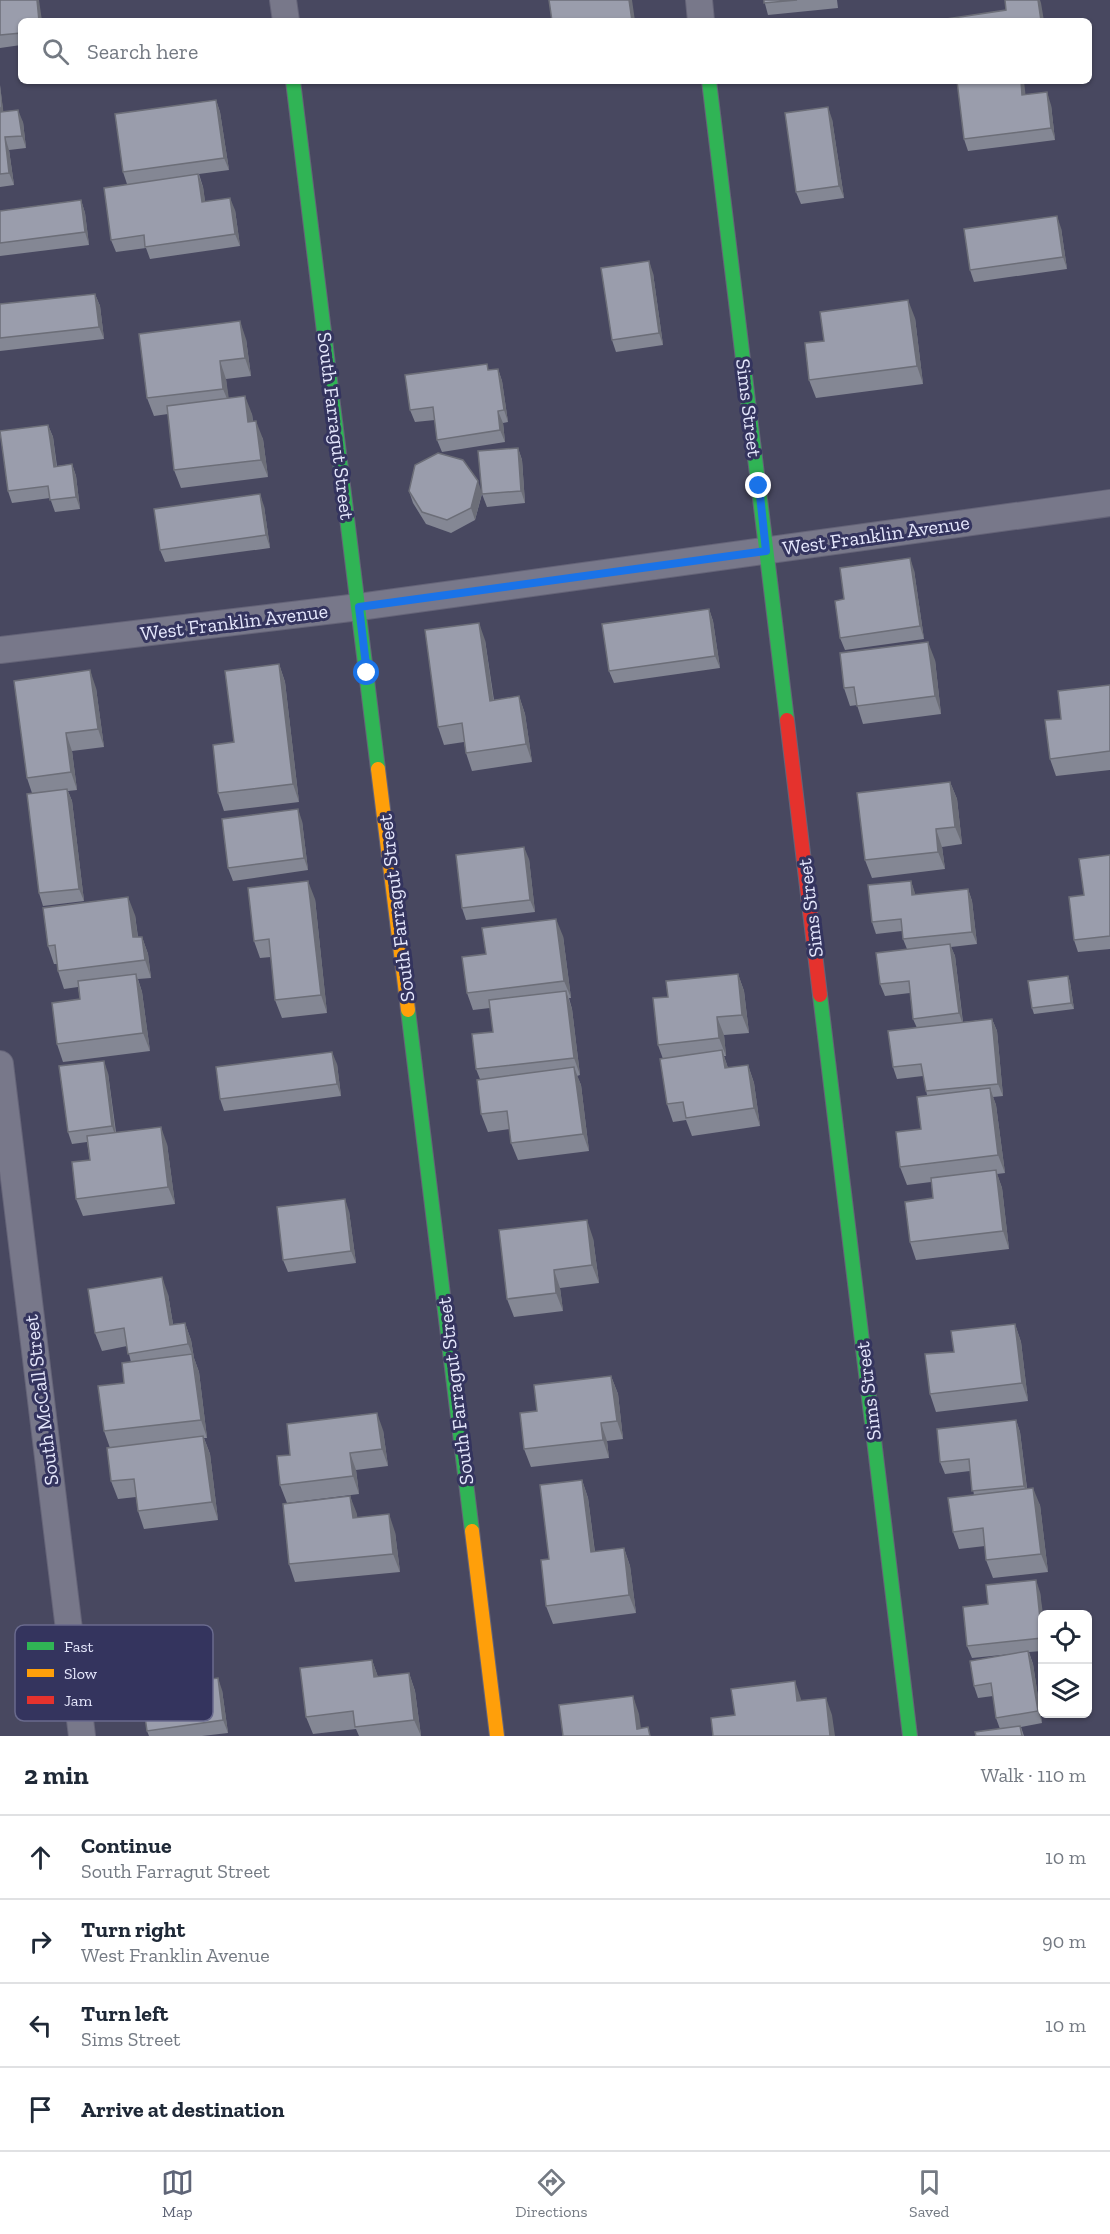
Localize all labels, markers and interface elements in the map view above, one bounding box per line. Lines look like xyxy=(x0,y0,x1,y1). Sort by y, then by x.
search box xyxy=(18,18,1092,84)
icon: search xyxy=(39,35,72,68)
text: Search here xyxy=(87,38,198,65)
street label: South Farragut Street xyxy=(313,331,359,522)
street label: Sims Street xyxy=(731,357,767,459)
route end xyxy=(745,472,771,498)
street label: West Franklin Avenue xyxy=(781,510,971,560)
street label: West Franklin Avenue xyxy=(139,599,329,645)
route start xyxy=(353,659,379,685)
street label: South Farragut Street xyxy=(373,812,419,1003)
street label: Sims Street xyxy=(792,857,828,959)
street label: South Farragut Street xyxy=(432,1295,478,1486)
street label: South McCall Street xyxy=(19,1313,63,1487)
street label: Sims Street xyxy=(850,1340,886,1442)
map controls xyxy=(1038,1610,1092,1718)
button: locate xyxy=(1038,1610,1092,1664)
legend xyxy=(15,1625,213,1721)
text: Fast xyxy=(64,1637,93,1656)
text: Slow xyxy=(64,1664,98,1683)
button: layers xyxy=(1038,1664,1092,1718)
text: Jam xyxy=(64,1691,93,1710)
text: 2 min xyxy=(24,1759,89,1791)
text: Walk · 110 m xyxy=(981,1763,1086,1787)
text: Continue xyxy=(81,1832,172,1859)
icon: ahead xyxy=(24,1841,57,1874)
text: 10 m xyxy=(1045,1845,1086,1869)
text: South Farragut Street xyxy=(81,1859,270,1883)
text: Turn right xyxy=(81,1916,185,1943)
icon: right xyxy=(24,1925,57,1958)
text: 90 m xyxy=(1042,1929,1086,1953)
text: West Franklin Avenue xyxy=(81,1943,270,1967)
text: Turn left xyxy=(81,2000,168,2027)
icon: left xyxy=(24,2009,57,2042)
text: 10 m xyxy=(1045,2013,1086,2037)
text: Sims Street xyxy=(81,2027,181,2051)
icon: arrive xyxy=(24,2093,57,2126)
text: Arrive at destination xyxy=(81,2096,284,2123)
tab: Map xyxy=(161,2166,194,2221)
tab: Directions xyxy=(515,2166,588,2221)
tab: Saved xyxy=(909,2166,949,2221)

